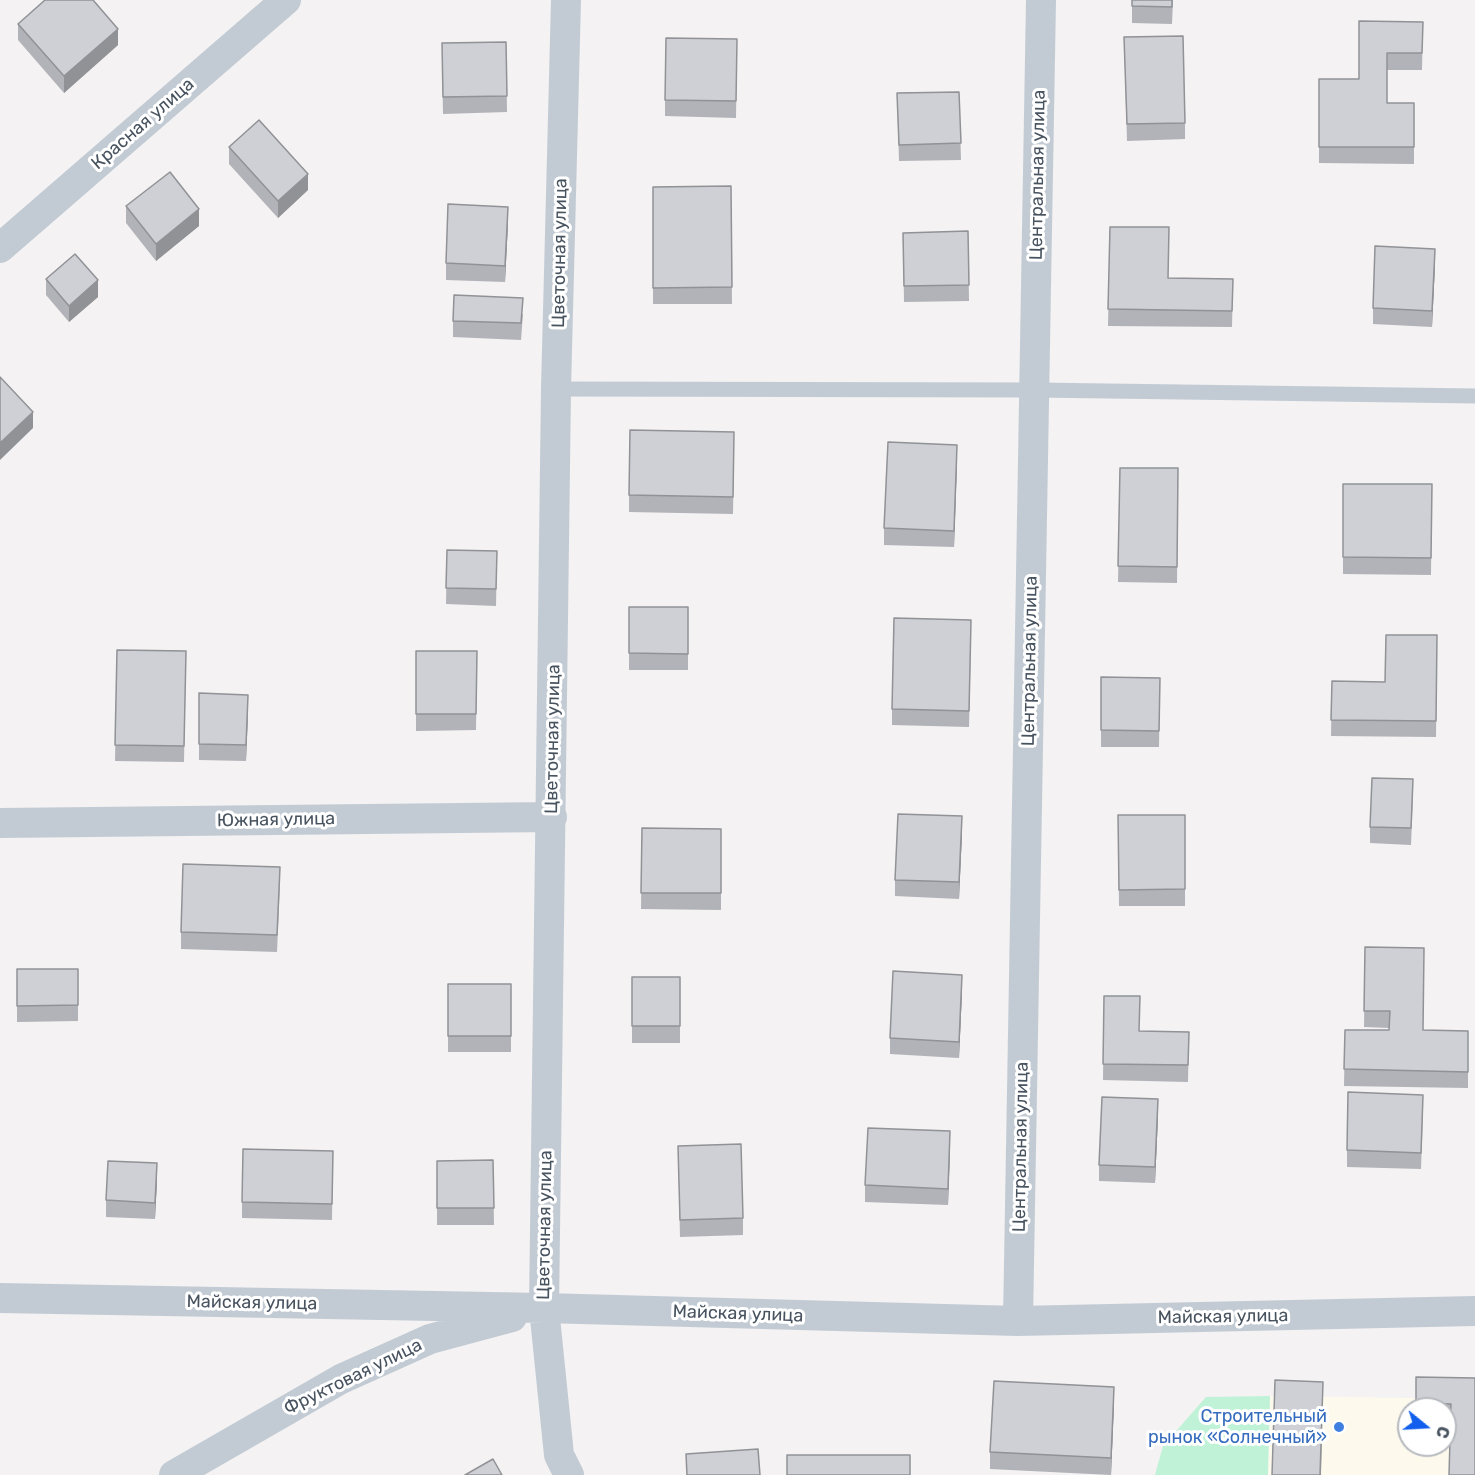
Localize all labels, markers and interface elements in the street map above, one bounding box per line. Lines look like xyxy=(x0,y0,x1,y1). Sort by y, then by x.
street label: Красная улица xyxy=(87,74,199,174)
street label: Центральная улица xyxy=(1026,90,1050,260)
street label: Цветочная улица xyxy=(548,178,572,328)
street label: Центральная улица xyxy=(1018,576,1042,746)
street label: Цветочная улица xyxy=(541,664,565,814)
street label: Южная улица xyxy=(217,808,335,832)
street label: Центральная улица xyxy=(1009,1062,1033,1232)
street label: Цветочная улица xyxy=(533,1150,557,1300)
street label: Майская улица xyxy=(186,1291,318,1315)
street label: Майская улица xyxy=(672,1301,804,1327)
street label: Майская улица xyxy=(1157,1305,1289,1329)
street label: Фруктовая улица xyxy=(280,1334,426,1420)
north arrow xyxy=(1397,1397,1457,1457)
place label: Строительный рынок «Солнечный» xyxy=(1148,1406,1327,1448)
marker: Строительный рынок «Солнечный» xyxy=(1332,1420,1346,1434)
text: С xyxy=(1432,1424,1453,1440)

